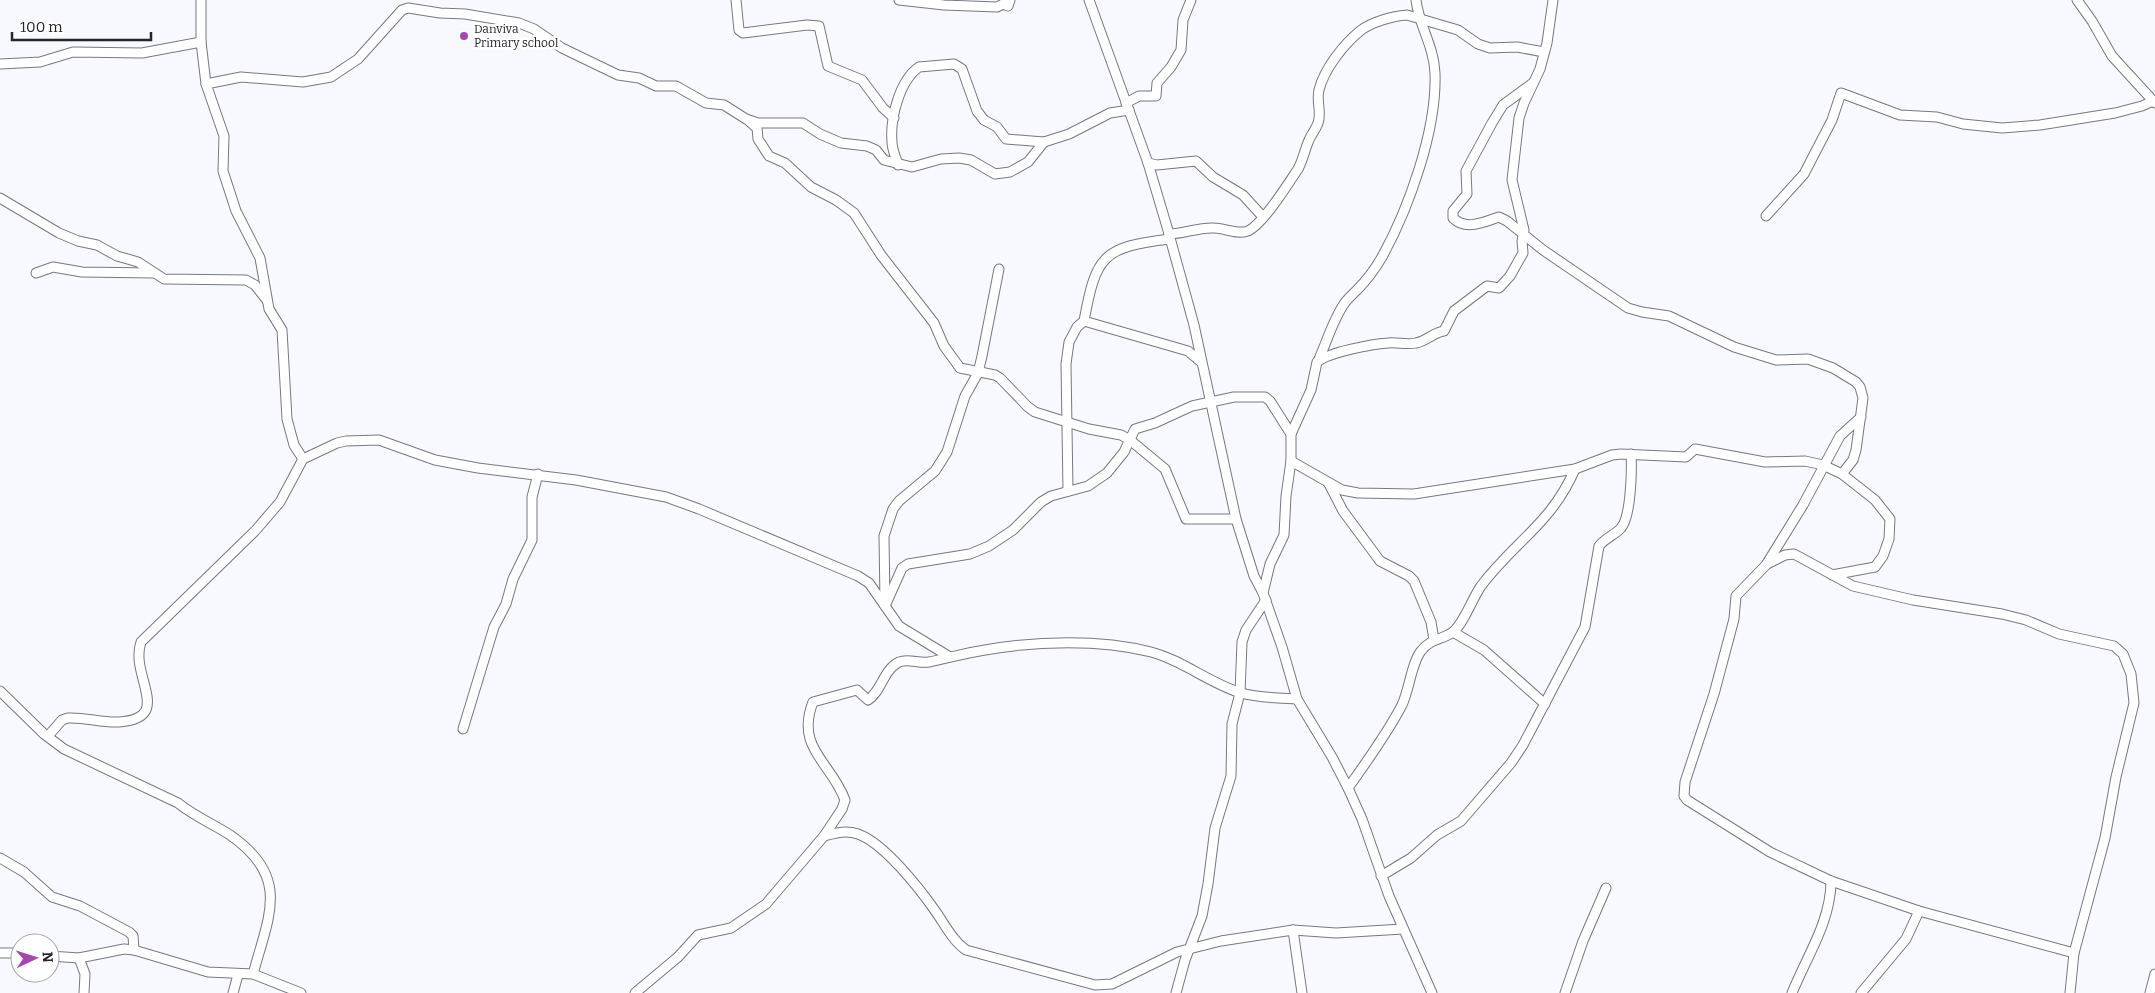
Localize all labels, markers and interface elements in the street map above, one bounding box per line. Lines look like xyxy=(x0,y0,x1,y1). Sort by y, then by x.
scale bar xyxy=(12,10,151,42)
text: 100 m xyxy=(20,18,63,36)
place label: Danviva Primary school xyxy=(474,22,559,50)
marker: Danviva Primary school xyxy=(458,30,470,42)
north arrow xyxy=(10,933,60,983)
text: N xyxy=(39,951,56,963)

